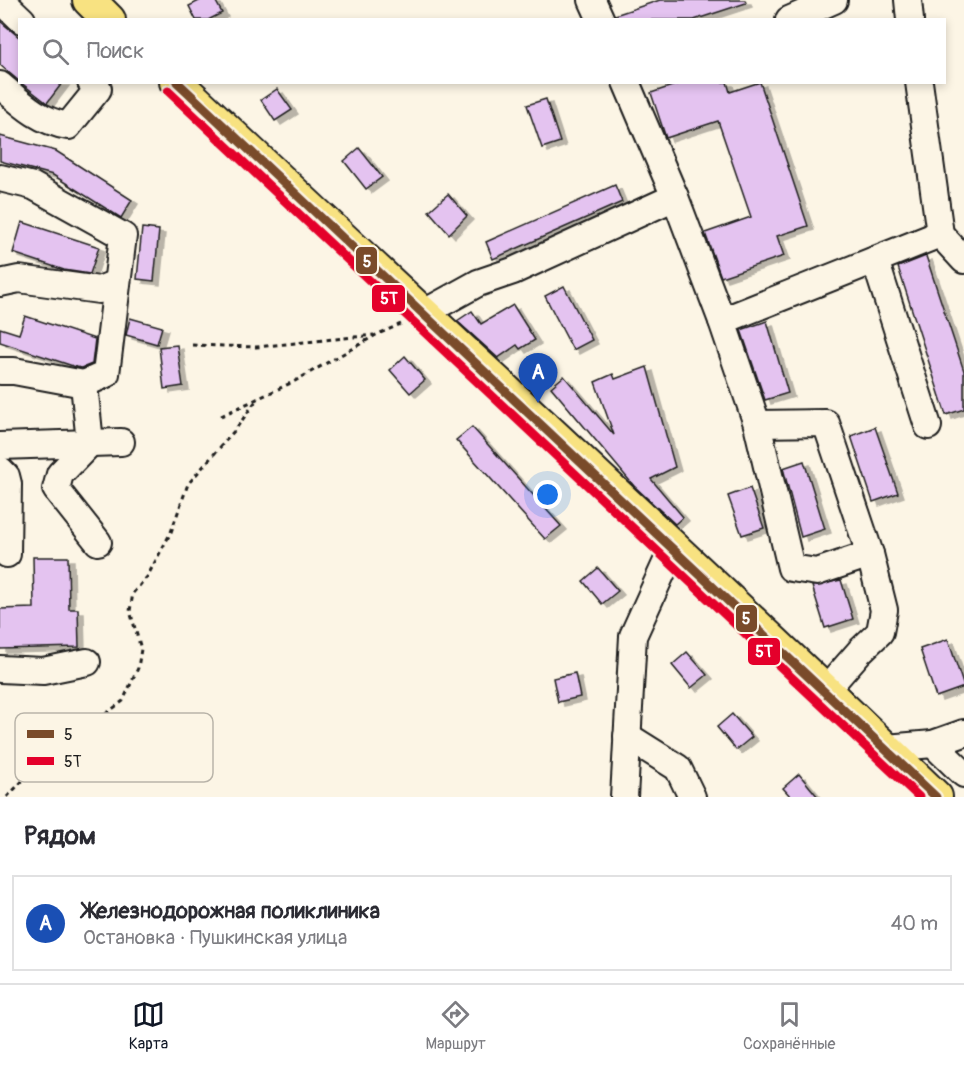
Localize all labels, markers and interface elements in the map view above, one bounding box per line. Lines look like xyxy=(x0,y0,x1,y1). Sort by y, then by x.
search box xyxy=(18,18,946,84)
icon: search xyxy=(39,35,72,68)
text: Поиск xyxy=(87,37,144,65)
line badge: 5 xyxy=(355,246,378,275)
text: 5 xyxy=(363,252,372,272)
line badge: 5Т xyxy=(371,284,406,313)
text: 5Т xyxy=(380,289,398,309)
pin: A xyxy=(518,354,558,403)
your location xyxy=(533,480,562,509)
line badge: 5 xyxy=(735,604,758,633)
text: 5 xyxy=(742,609,751,629)
line badge: 5Т xyxy=(747,637,781,666)
text: 5Т xyxy=(755,642,773,662)
legend xyxy=(15,713,213,782)
text: 5 xyxy=(64,725,73,745)
text: 5Т xyxy=(64,752,82,772)
text: Рядом xyxy=(24,820,96,852)
text: Железнодорожная поликлиника xyxy=(83,897,380,925)
text: A xyxy=(39,911,52,936)
text: 40 m xyxy=(891,911,938,936)
text: Остановка · Пушкинская улица xyxy=(83,925,347,950)
tab: Карта xyxy=(129,998,168,1054)
tab: Маршрут xyxy=(426,998,486,1054)
tab: Сохранённые xyxy=(743,998,835,1054)

